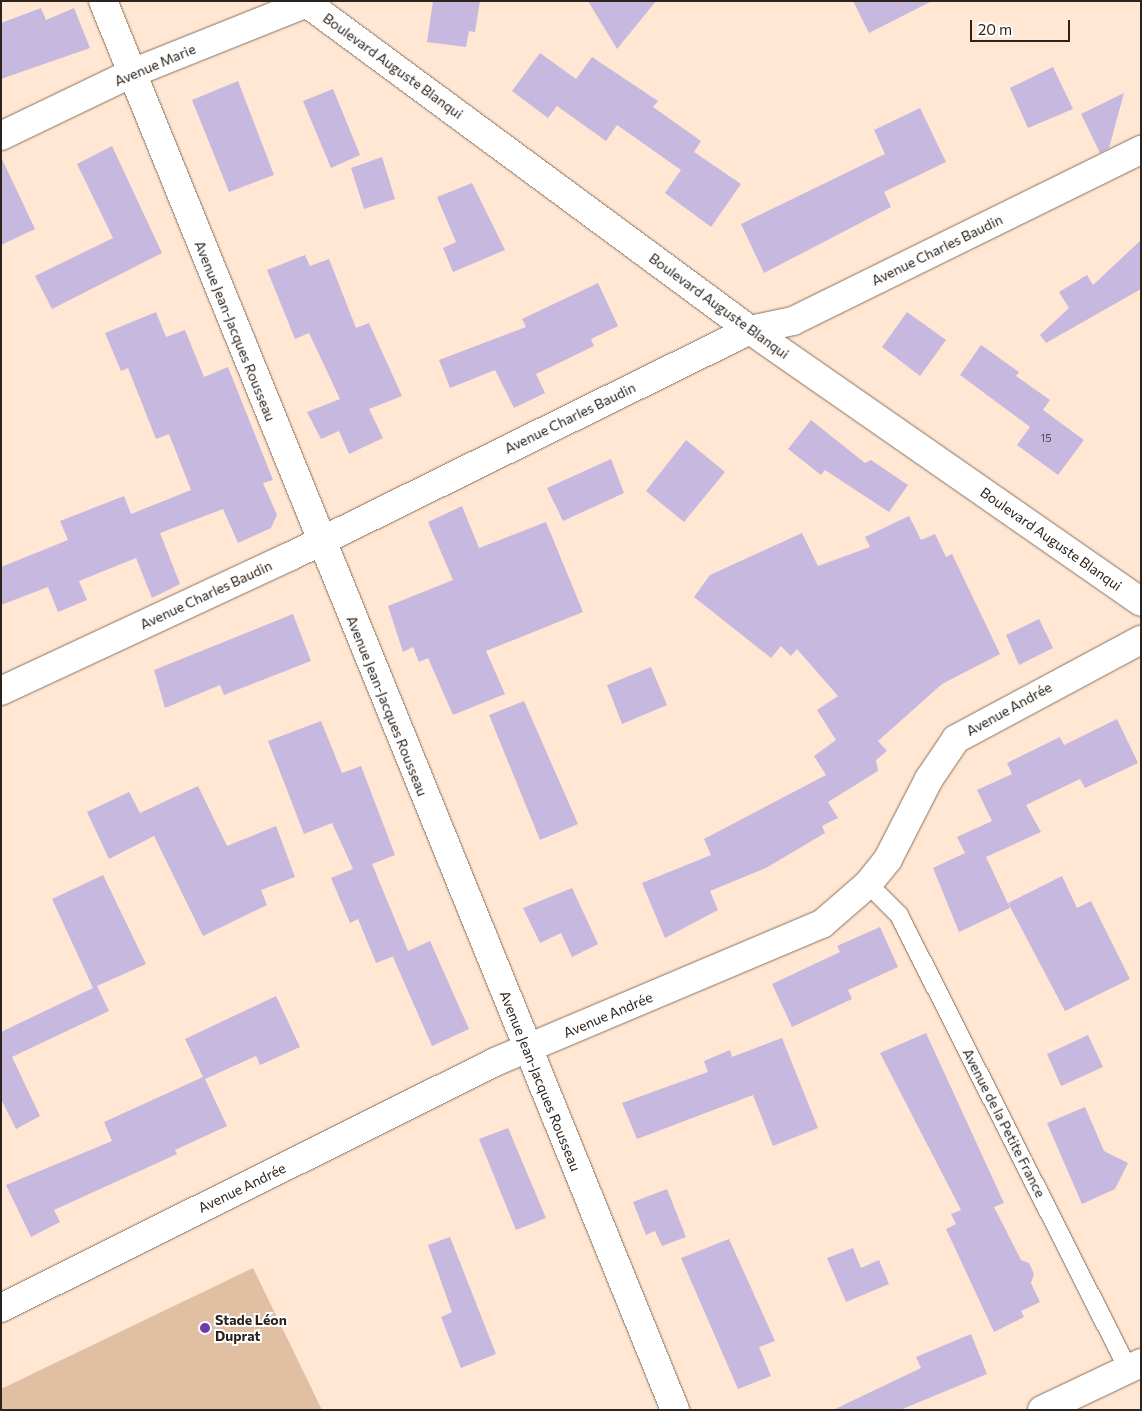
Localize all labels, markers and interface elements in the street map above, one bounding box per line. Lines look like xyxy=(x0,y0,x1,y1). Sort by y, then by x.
street label: Boulevard Auguste Blanqui xyxy=(320,10,466,122)
scale bar xyxy=(972,10,1072,42)
text: 20 m xyxy=(978,20,1012,38)
street label: Avenue Marie xyxy=(112,40,198,90)
street label: Avenue Charles Baudin xyxy=(869,211,1005,289)
street label: Avenue Jean-Jacques Rousseau xyxy=(191,238,279,424)
street label: Boulevard Auguste Blanqui xyxy=(646,250,792,362)
street label: Avenue Charles Baudin xyxy=(502,379,638,457)
house number: 15 xyxy=(1040,431,1052,445)
street label: Boulevard Auguste Blanqui xyxy=(977,484,1125,594)
street label: Avenue Charles Baudin xyxy=(137,557,275,633)
street label: Avenue Jean-Jacques Rousseau xyxy=(343,613,431,799)
street label: Avenue Andrée xyxy=(963,679,1055,739)
street label: Avenue Jean-Jacques Rousseau xyxy=(496,988,584,1174)
street label: Avenue Andrée xyxy=(561,989,655,1041)
street label: Avenue de la Petite France xyxy=(959,1046,1049,1200)
street label: Avenue Andrée xyxy=(196,1160,288,1216)
place label: Stade Léon Duprat xyxy=(215,1312,287,1344)
marker: Stade Léon Duprat xyxy=(199,1322,211,1334)

